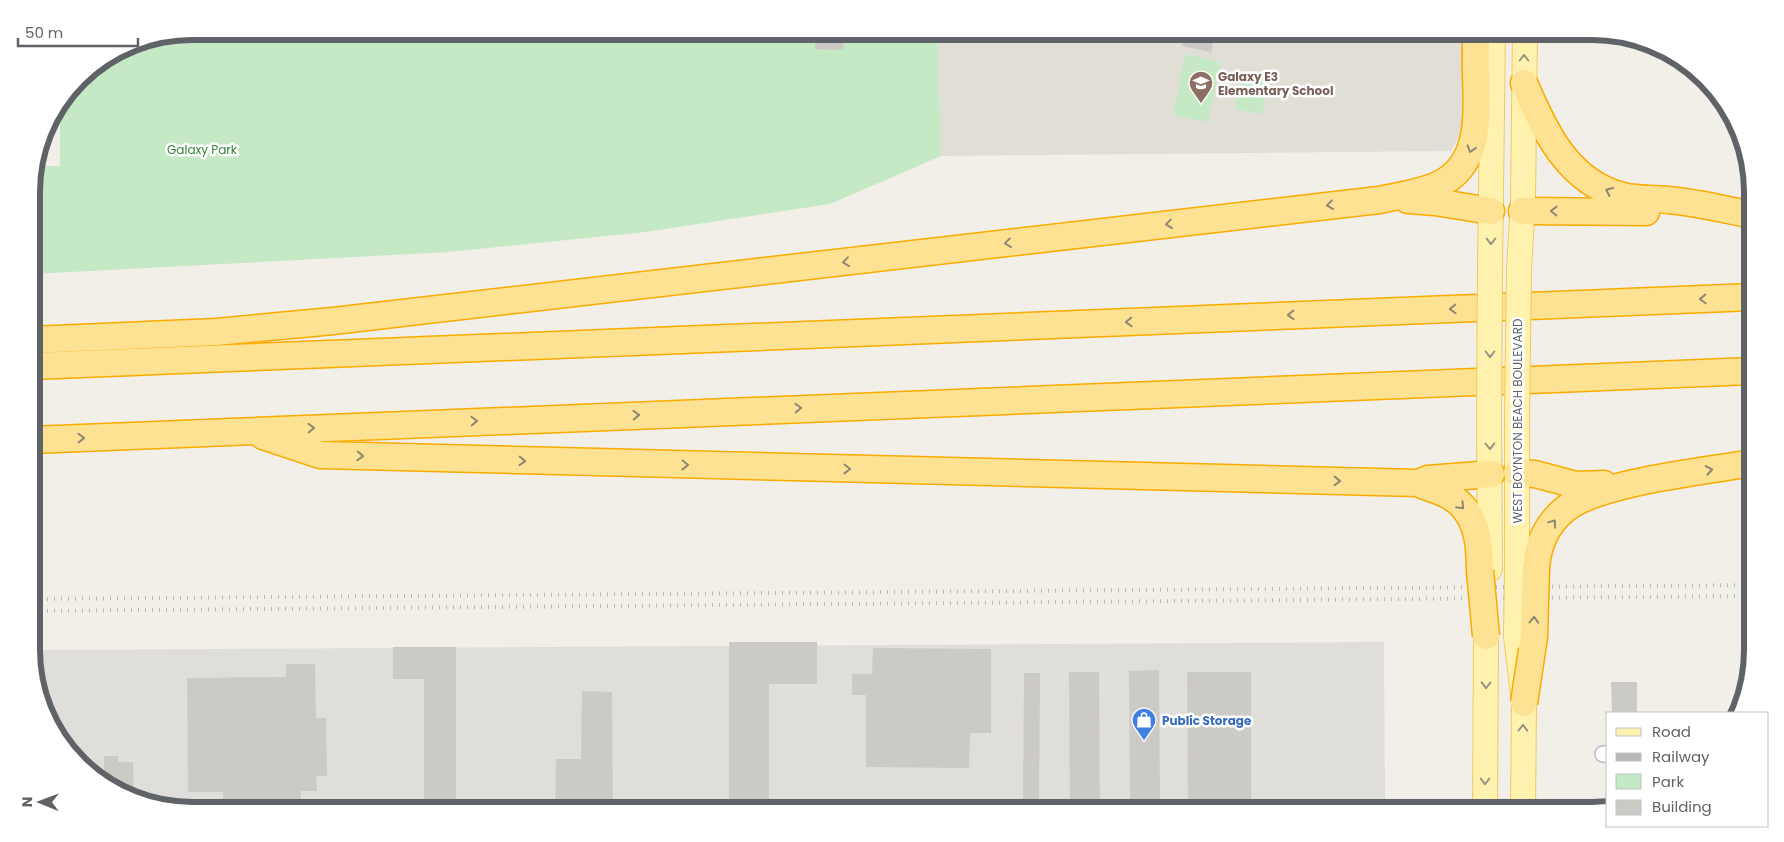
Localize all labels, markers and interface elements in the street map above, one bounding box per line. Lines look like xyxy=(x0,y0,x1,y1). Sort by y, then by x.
scale bar xyxy=(18,15,138,47)
text: 50 m xyxy=(25,22,63,43)
one-way arrow xyxy=(1519,53,1529,61)
place label: Galaxy E3 Elementary School xyxy=(1218,68,1333,99)
school or university icon: Galaxy E3 Elementary School xyxy=(1188,70,1214,104)
park label: Galaxy Park xyxy=(167,141,238,158)
one-way arrow xyxy=(1466,145,1476,153)
one-way arrow xyxy=(1605,187,1614,197)
one-way arrow xyxy=(1326,199,1334,210)
one-way arrow xyxy=(1550,206,1558,216)
one-way arrow xyxy=(1165,218,1173,229)
one-way arrow xyxy=(1003,237,1011,248)
one-way arrow xyxy=(1485,237,1496,245)
one-way arrow xyxy=(842,256,850,267)
one-way arrow xyxy=(1699,293,1707,304)
one-way arrow xyxy=(1449,303,1457,314)
one-way arrow xyxy=(1287,310,1295,321)
one-way arrow xyxy=(1124,317,1132,327)
street label: WEST BOYNTON BEACH BOULEVARD xyxy=(1509,319,1526,524)
one-way arrow xyxy=(1485,350,1495,358)
one-way arrow xyxy=(795,403,803,414)
one-way arrow xyxy=(632,410,640,420)
one-way arrow xyxy=(470,416,478,427)
one-way arrow xyxy=(308,423,316,433)
one-way arrow xyxy=(77,432,85,443)
one-way arrow xyxy=(1485,442,1495,450)
one-way arrow xyxy=(356,451,364,461)
one-way arrow xyxy=(519,455,527,466)
one-way arrow xyxy=(681,459,689,470)
one-way arrow xyxy=(844,463,852,474)
one-way arrow xyxy=(1704,466,1713,476)
one-way arrow xyxy=(1334,476,1342,486)
one-way arrow xyxy=(1455,500,1464,509)
one-way arrow xyxy=(1547,519,1556,528)
one-way arrow xyxy=(1529,615,1540,623)
one-way arrow xyxy=(1481,681,1491,689)
shop icon: Public Storage xyxy=(1131,707,1157,741)
place label: Public Storage xyxy=(1162,712,1252,729)
legend xyxy=(1606,712,1769,827)
text: Road xyxy=(1652,721,1691,742)
one-way arrow xyxy=(1518,723,1529,731)
text: Railway xyxy=(1652,746,1710,767)
text: Park xyxy=(1652,771,1684,792)
north arrow xyxy=(15,777,65,827)
one-way arrow xyxy=(1480,778,1490,785)
text: N xyxy=(17,796,37,807)
text: Building xyxy=(1652,796,1712,817)

